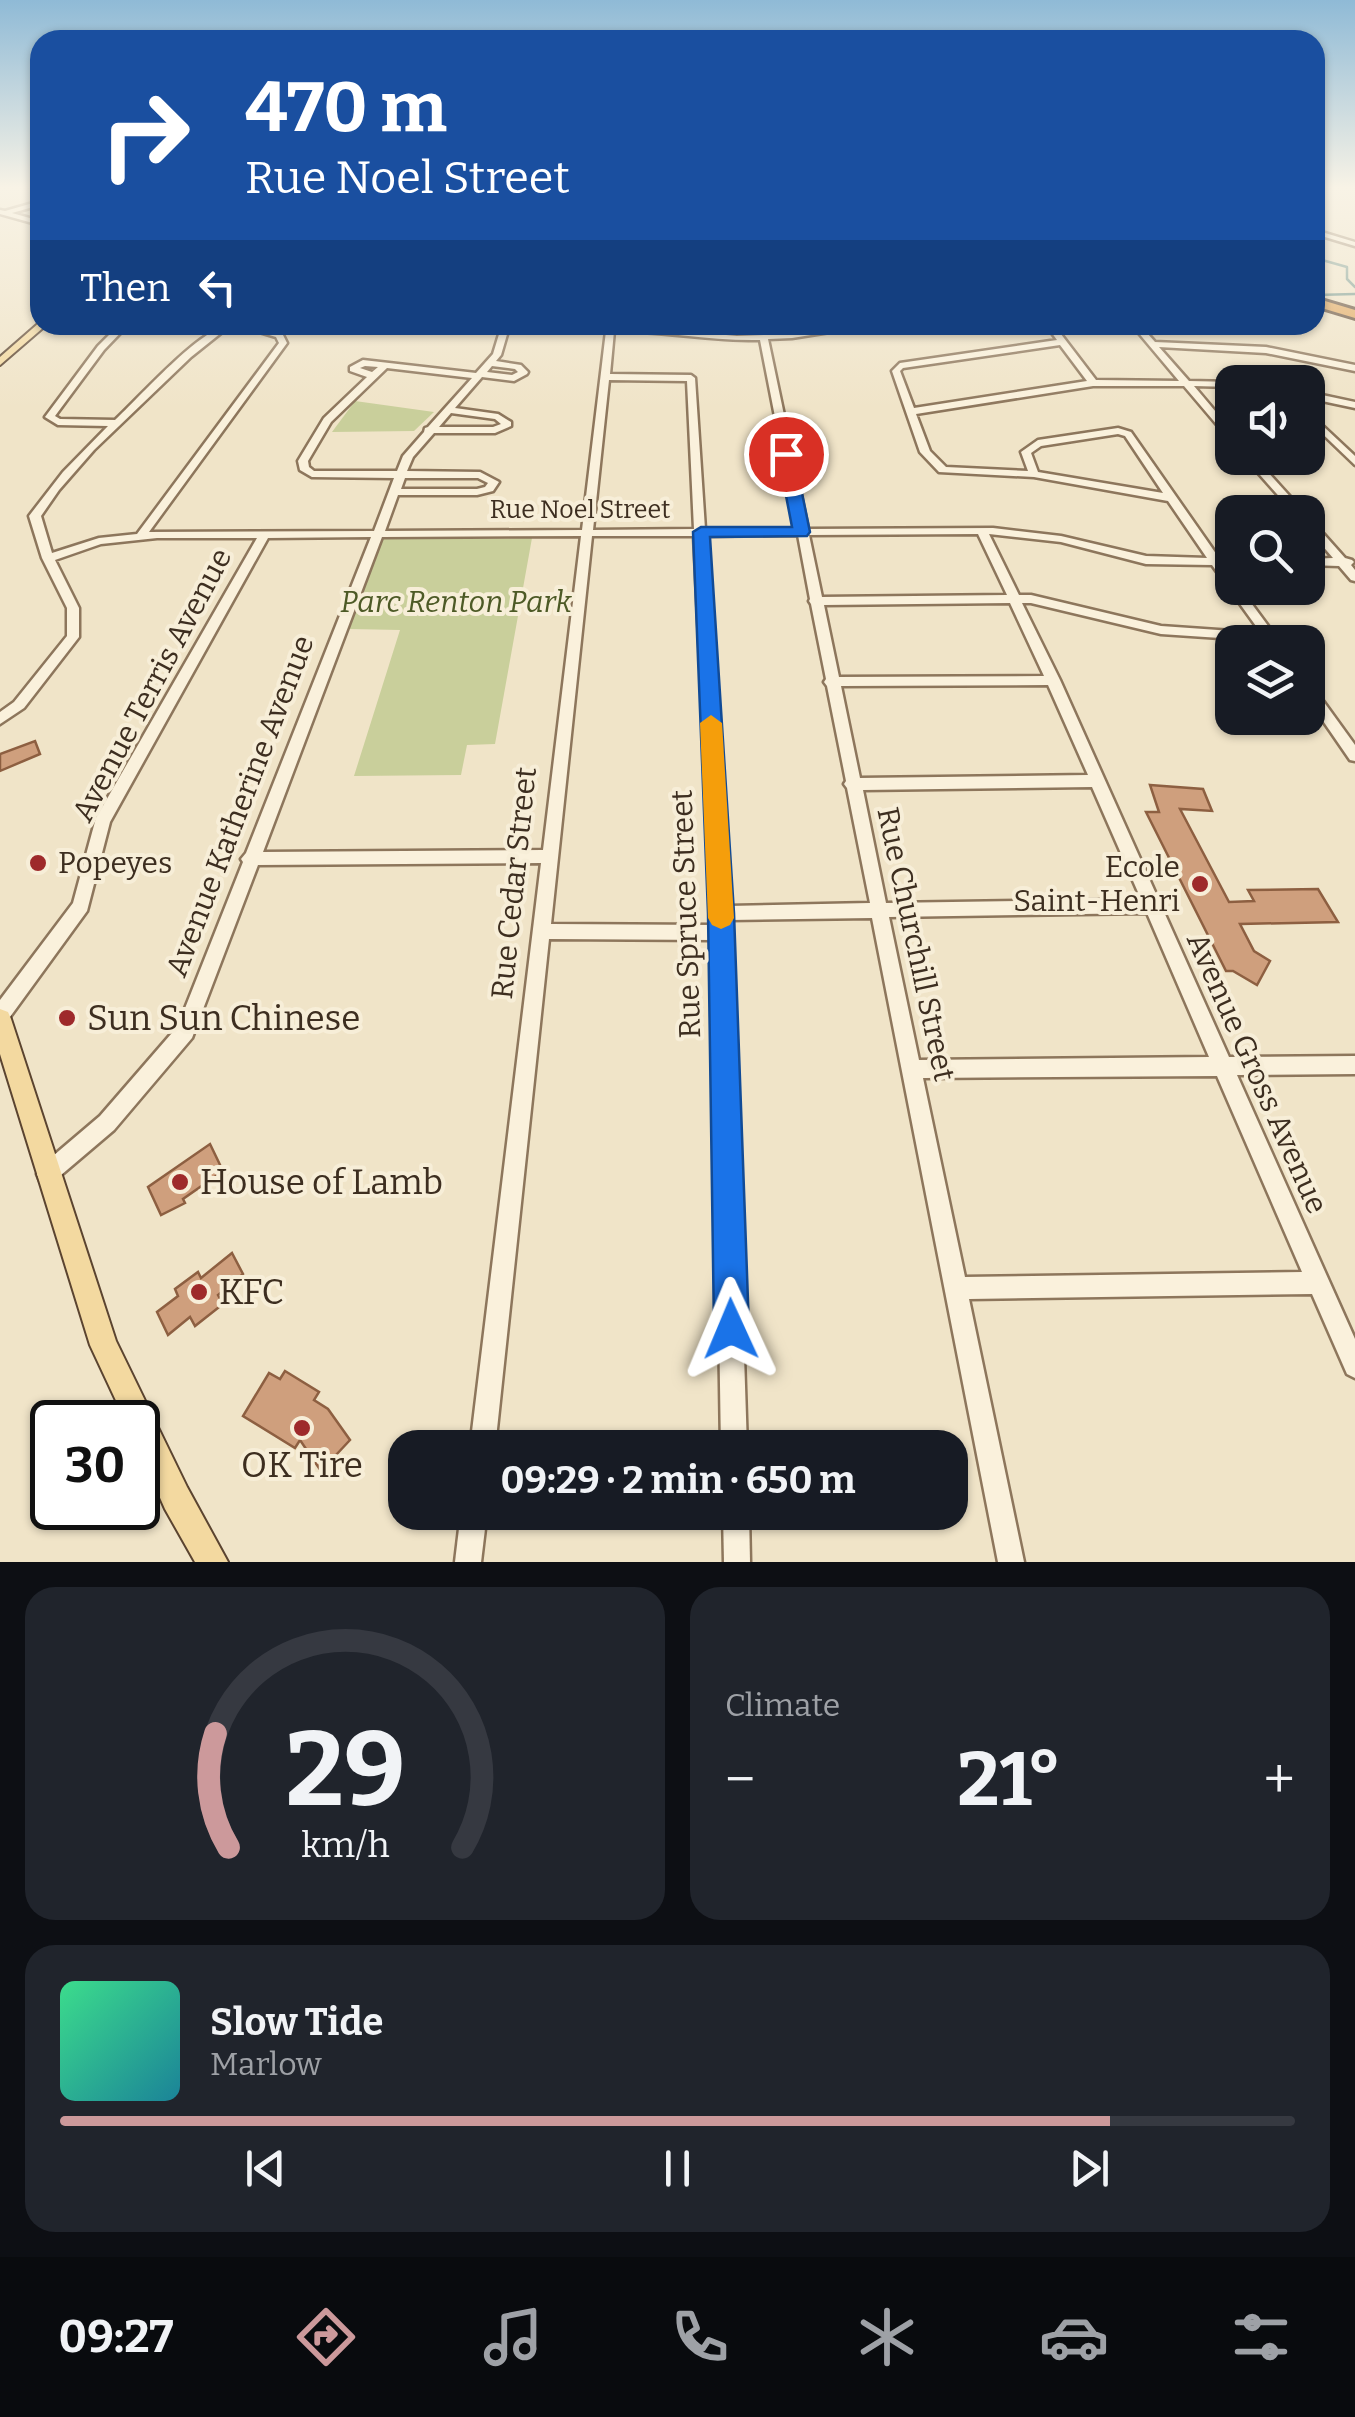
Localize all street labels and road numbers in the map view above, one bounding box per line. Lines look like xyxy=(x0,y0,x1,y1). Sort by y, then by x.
street label: Rue Noel Street xyxy=(490,495,670,525)
street label: Avenue Terris Avenue xyxy=(65,542,239,828)
street label: Avenue Katherine Avenue xyxy=(158,630,322,982)
street label: Rue Cedar Street xyxy=(484,765,544,1001)
street label: Rue Spruce Street xyxy=(664,789,708,1039)
street label: Rue Churchill Street xyxy=(869,804,963,1084)
street label: Avenue Gross Avenue xyxy=(1179,927,1335,1219)

